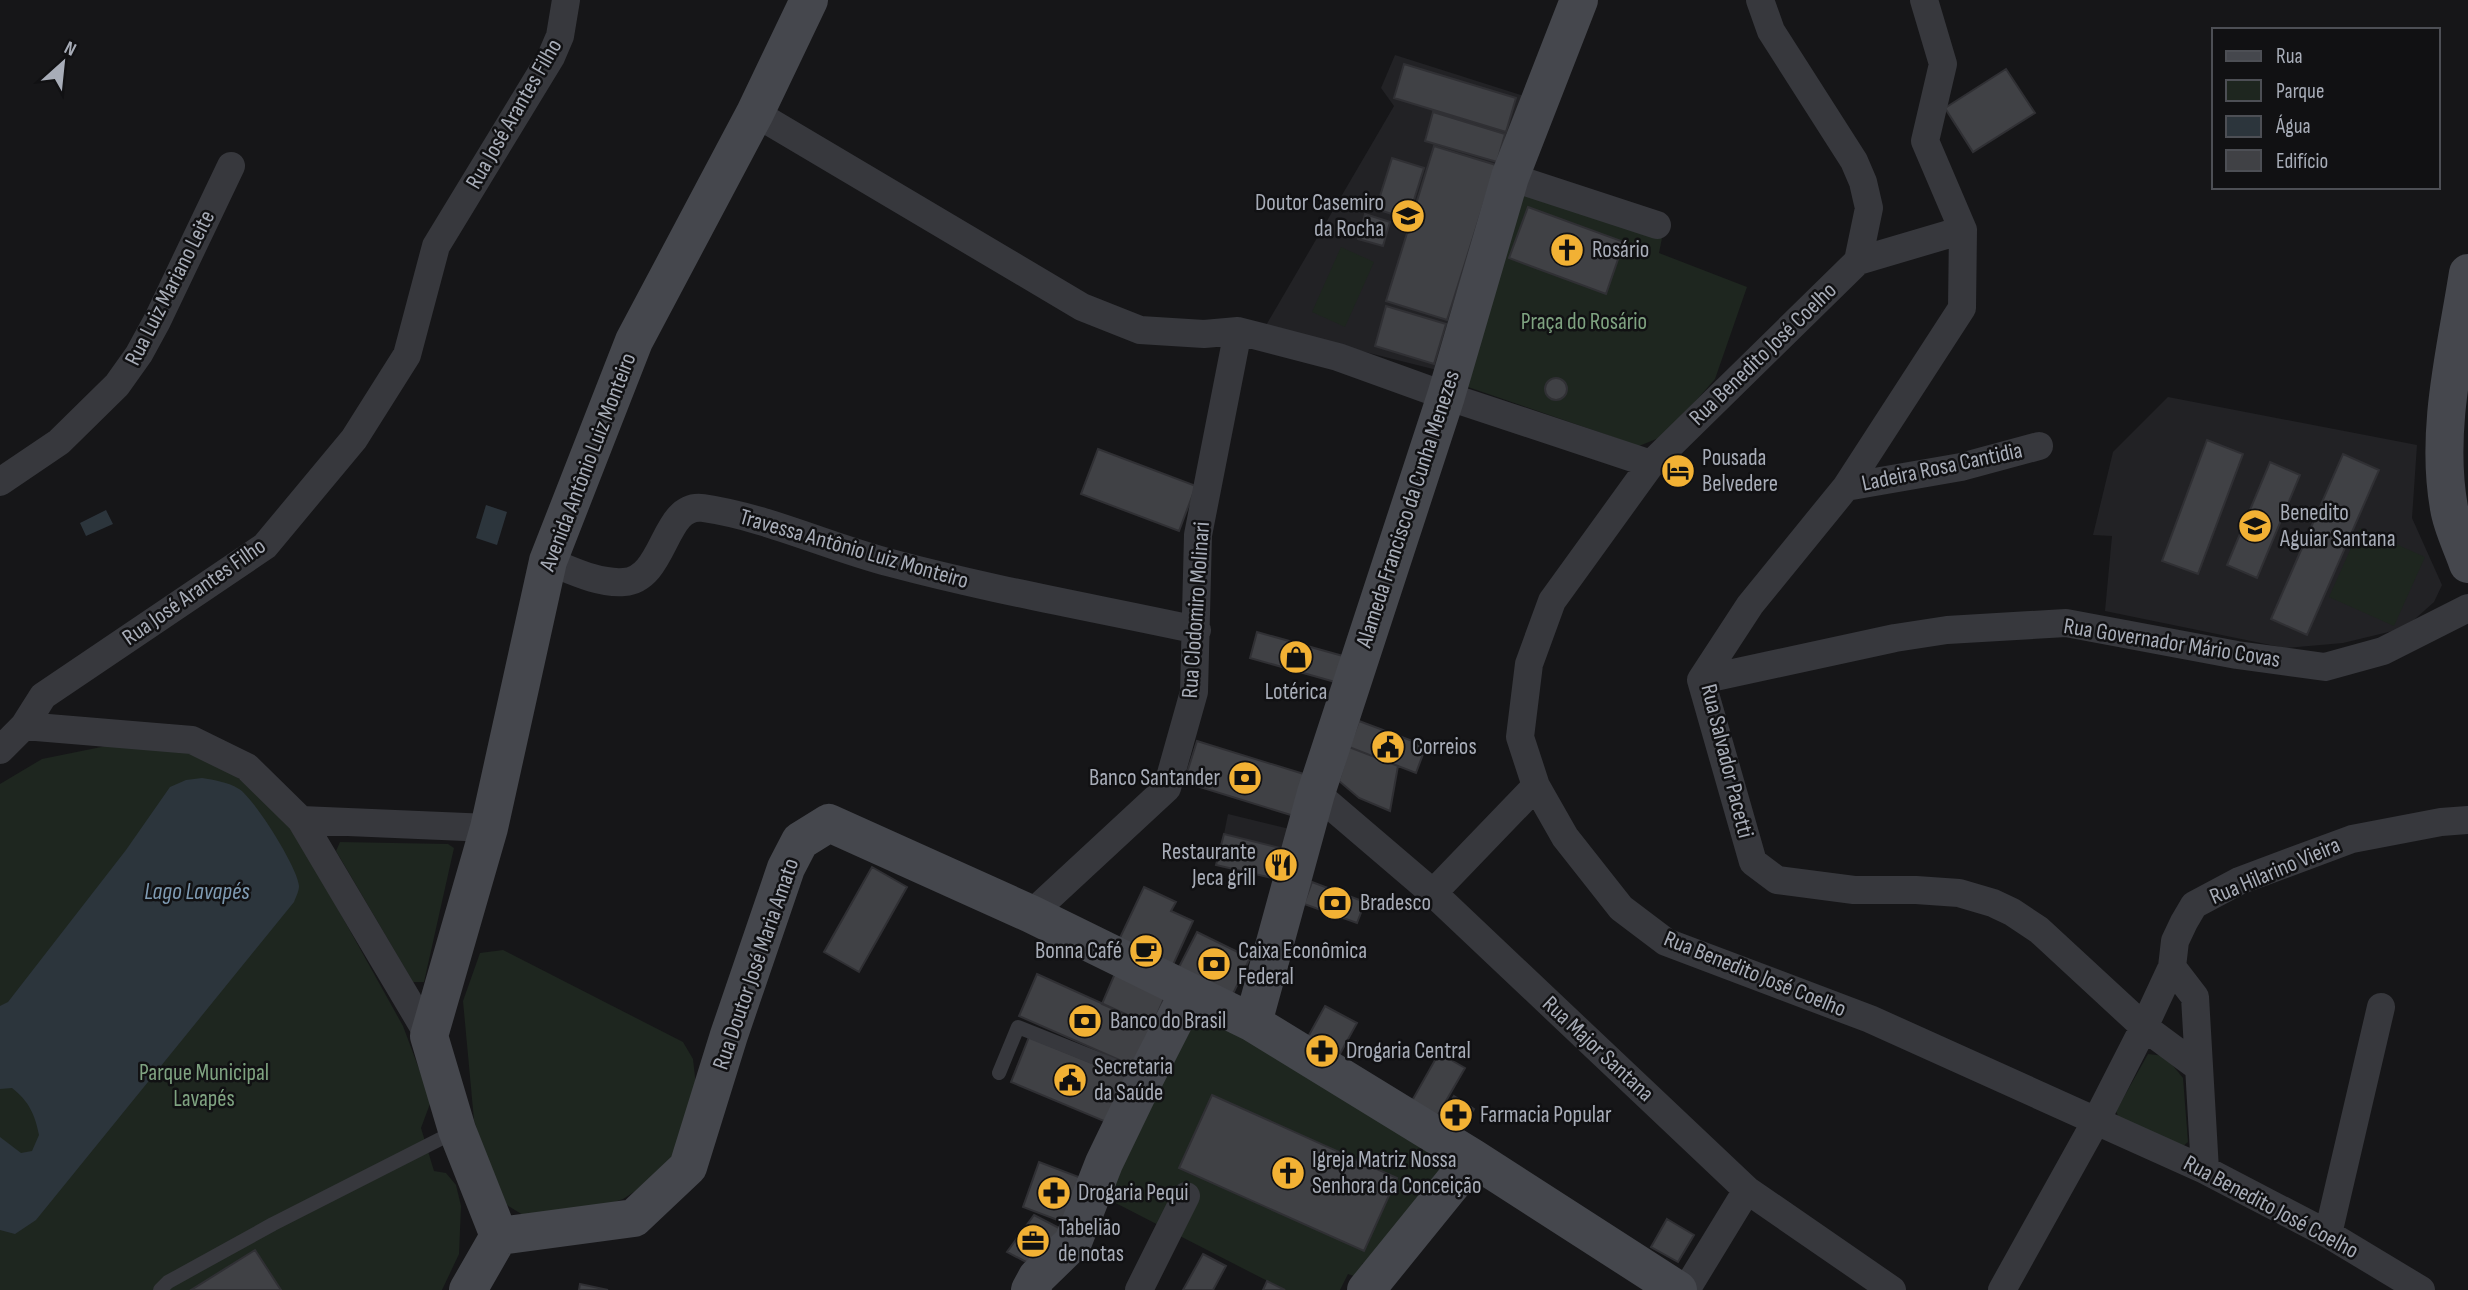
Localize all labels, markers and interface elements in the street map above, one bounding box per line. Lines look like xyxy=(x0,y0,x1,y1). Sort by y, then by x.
north arrow xyxy=(28,28,98,98)
legend xyxy=(2212,28,2440,189)
street label: Rua José Arantes Filho xyxy=(460,34,568,194)
text: N xyxy=(60,37,80,62)
text: Rua xyxy=(2276,44,2303,69)
text: Parque xyxy=(2276,79,2324,104)
text: Água xyxy=(2275,114,2311,139)
text: Edifício xyxy=(2276,149,2328,174)
place label: Doutor Casemiro da Rocha xyxy=(1255,189,1384,243)
school or university icon: Doutor Casemiro da Rocha xyxy=(1389,197,1427,235)
street label: Rua Luiz Mariano Leite xyxy=(119,206,221,370)
church icon: Rosário xyxy=(1548,231,1586,269)
place label: Rosário xyxy=(1592,236,1649,264)
street label: Rua Benedito José Coelho xyxy=(1683,277,1843,431)
park label: Praça do Rosário xyxy=(1521,308,1647,336)
street label: Avenida Antônio Luiz Monteiro xyxy=(533,349,643,576)
street label: Alameda Francisco da Cunha Menezes xyxy=(1350,367,1466,652)
street label: Ladeira Rosa Cantidia xyxy=(1859,436,2025,498)
place label: Pousada Belvedere xyxy=(1702,444,1778,498)
hotel icon: Pousada Belvedere xyxy=(1659,452,1697,490)
place label: Benedito Aguiar Santana xyxy=(2279,499,2396,553)
street label: Travessa Antônio Luiz Monteiro xyxy=(736,503,972,595)
school or university icon: Benedito Aguiar Santana xyxy=(2236,507,2274,545)
street label: Rua Clodomiro Molinari xyxy=(1176,521,1216,699)
street label: Rua José Arantes Filho xyxy=(117,532,271,652)
street label: Rua Governador Mário Covas xyxy=(2062,612,2282,674)
shop icon: Lotérica xyxy=(1277,638,1315,676)
place label: Lotérica xyxy=(1265,678,1327,706)
street label: Rua Salvador Pacetti xyxy=(1694,681,1760,841)
public building icon: Correios xyxy=(1369,728,1407,766)
place label: Correios xyxy=(1412,733,1477,761)
bank icon: Banco Santander xyxy=(1226,759,1264,797)
place label: Banco Santander xyxy=(1089,764,1220,792)
street label: Rua Hilarino Vieira xyxy=(2206,831,2344,911)
place label: Restaurante Jeca grill xyxy=(1162,838,1256,892)
restaurant icon: Restaurante Jeca grill xyxy=(1262,846,1300,884)
street label: Rua Doutor José Maria Amato xyxy=(707,855,805,1073)
water label: Lago Lavapés xyxy=(144,877,250,906)
bank icon: Bradesco xyxy=(1316,884,1354,922)
place label: Bradesco xyxy=(1360,889,1431,917)
street label: Rua Benedito José Coelho xyxy=(1660,925,1850,1023)
cafe icon: Bonna Café xyxy=(1127,932,1165,970)
place label: Bonna Café xyxy=(1035,937,1122,965)
place label: Caixa Econômica Federal xyxy=(1238,937,1367,991)
bank icon: Caixa Econômica Federal xyxy=(1195,945,1233,983)
street label: Rua Major Santana xyxy=(1536,990,1660,1108)
bank icon: Banco do Brasil xyxy=(1066,1002,1104,1040)
place label: Banco do Brasil xyxy=(1110,1007,1226,1035)
pharmacy icon: Drogaria Central xyxy=(1303,1032,1341,1070)
place label: Drogaria Central xyxy=(1346,1037,1471,1065)
place label: Secretaria da Saúde xyxy=(1094,1053,1173,1107)
park label: Parque Municipal Lavapés xyxy=(139,1059,269,1113)
public building icon: Secretaria da Saúde xyxy=(1051,1061,1089,1099)
pharmacy icon: Farmacia Popular xyxy=(1437,1096,1475,1134)
place label: Farmacia Popular xyxy=(1480,1101,1612,1129)
place label: Igreja Matriz Nossa Senhora da Conceição xyxy=(1312,1146,1481,1200)
street label: Rua Benedito José Coelho xyxy=(2179,1149,2363,1265)
church icon: Igreja Matriz Nossa Senhora da Conceição xyxy=(1269,1154,1307,1192)
pharmacy icon: Drogaria Pequi xyxy=(1035,1174,1073,1212)
place label: Drogaria Pequi xyxy=(1078,1179,1189,1207)
place label: Tabelião de notas xyxy=(1058,1214,1124,1268)
office icon: Tabelião de notas xyxy=(1014,1222,1052,1260)

